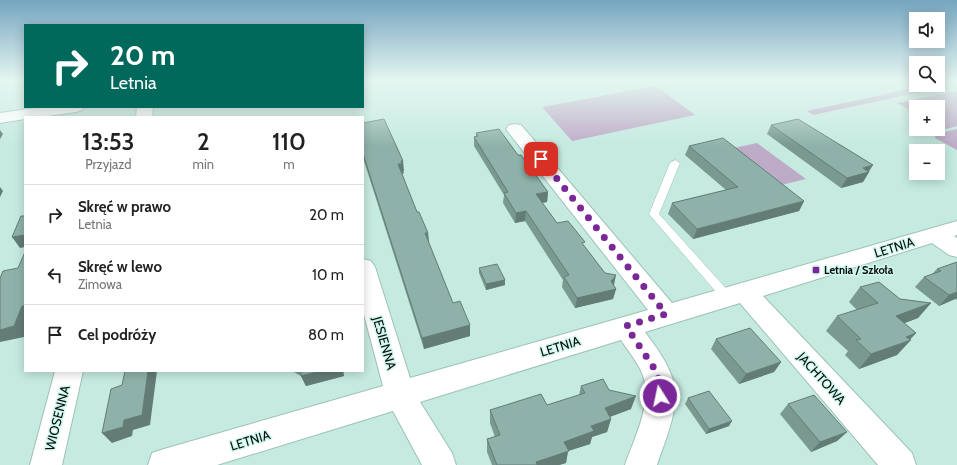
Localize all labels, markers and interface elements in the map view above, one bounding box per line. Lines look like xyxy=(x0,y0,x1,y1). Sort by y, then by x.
map controls xyxy=(909,12,945,180)
button: sound xyxy=(909,12,945,48)
text: 20 m xyxy=(110,38,175,72)
icon: right xyxy=(44,40,96,92)
button: search xyxy=(909,56,945,92)
text: Letnia xyxy=(110,72,157,94)
button: + xyxy=(909,100,945,136)
text: 13:53 xyxy=(82,127,135,156)
text: 2 xyxy=(197,127,210,156)
text: 110 xyxy=(272,127,306,156)
pin xyxy=(524,142,558,176)
button: − xyxy=(909,144,945,180)
icon: arrive xyxy=(530,148,552,170)
text: Przyjazd xyxy=(85,156,131,172)
text: min xyxy=(193,156,214,172)
text: m xyxy=(283,156,295,172)
text: Skręć w prawo xyxy=(78,198,171,216)
icon: right xyxy=(44,204,66,226)
text: 20 m xyxy=(309,206,344,224)
text: Letnia xyxy=(78,216,112,232)
street label: LETNIA xyxy=(872,233,916,261)
text: Skręć w lewo xyxy=(78,258,162,276)
place label: Letnia / Szkoła xyxy=(824,263,894,277)
icon: left xyxy=(44,264,66,286)
marker: Letnia / Szkoła xyxy=(811,265,821,275)
text: 10 m xyxy=(312,266,344,284)
text: Zimowa xyxy=(78,276,122,292)
street label: JESIENNA xyxy=(369,313,400,372)
icon: arrive xyxy=(44,324,66,346)
text: Cel podróży xyxy=(78,326,156,344)
text: 80 m xyxy=(308,326,344,344)
street label: LETNIA xyxy=(538,332,582,360)
street label: JACHTOWA xyxy=(794,348,850,407)
position arrow xyxy=(639,375,681,417)
street label: WIOSENNA xyxy=(41,384,73,452)
street label: LETNIA xyxy=(228,426,272,454)

